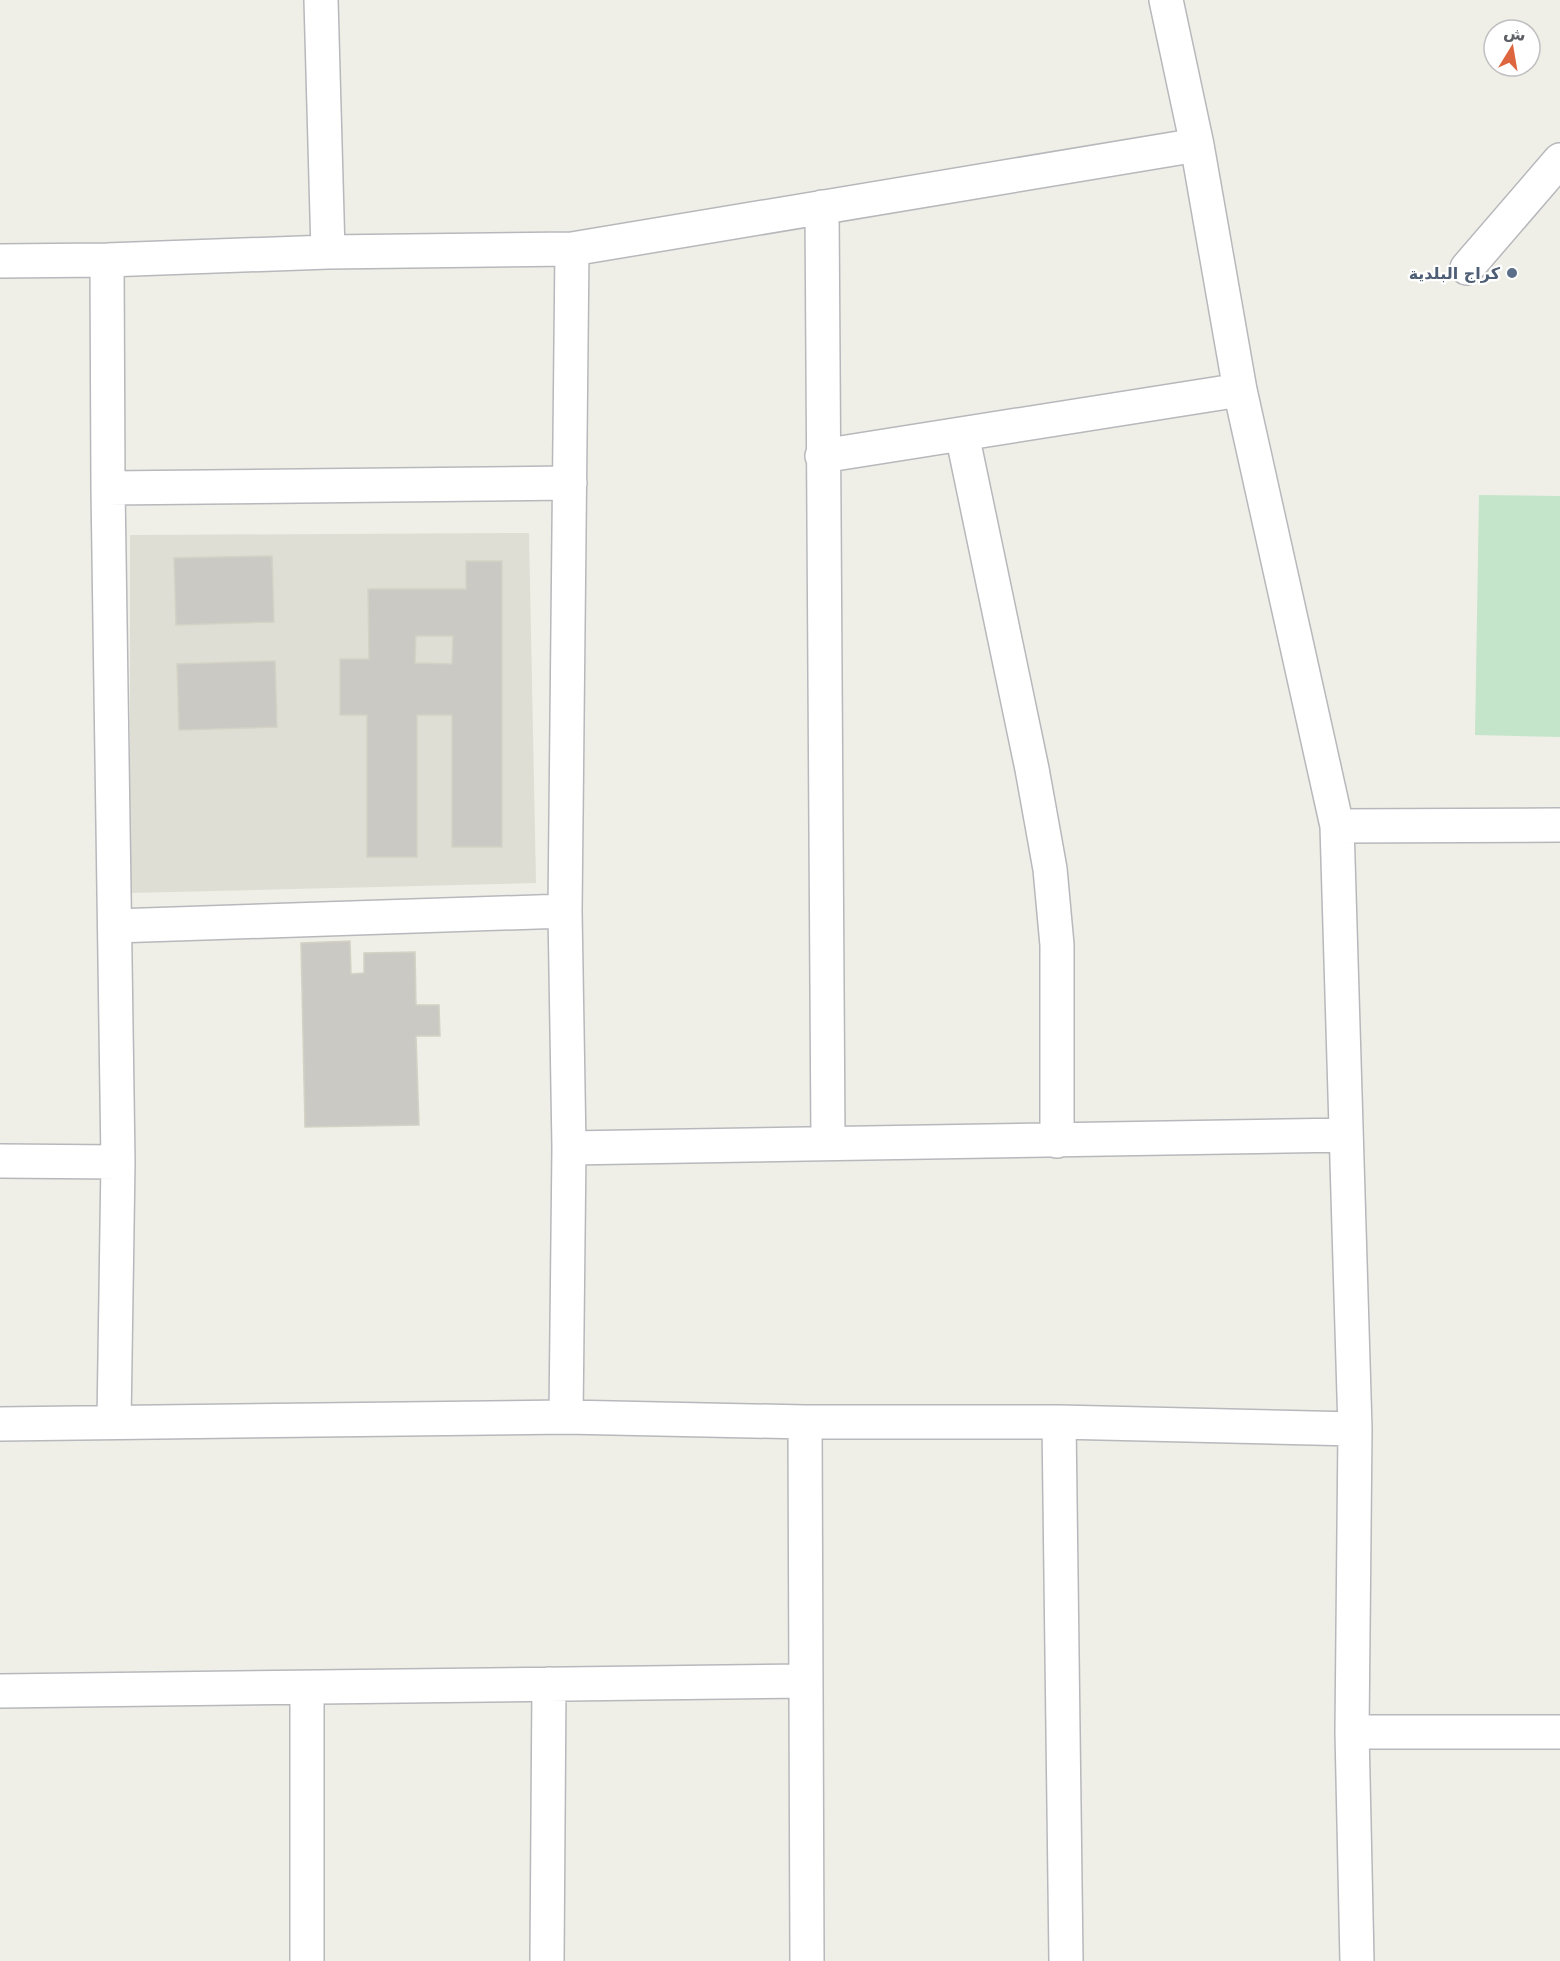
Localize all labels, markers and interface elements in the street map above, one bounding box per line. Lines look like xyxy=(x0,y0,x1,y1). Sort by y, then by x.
north arrow xyxy=(1482,18,1542,78)
text: ش xyxy=(1502,22,1527,45)
place label: كراج البلدية xyxy=(1409,264,1501,283)
marker: كراج البلدية xyxy=(1505,266,1519,280)

